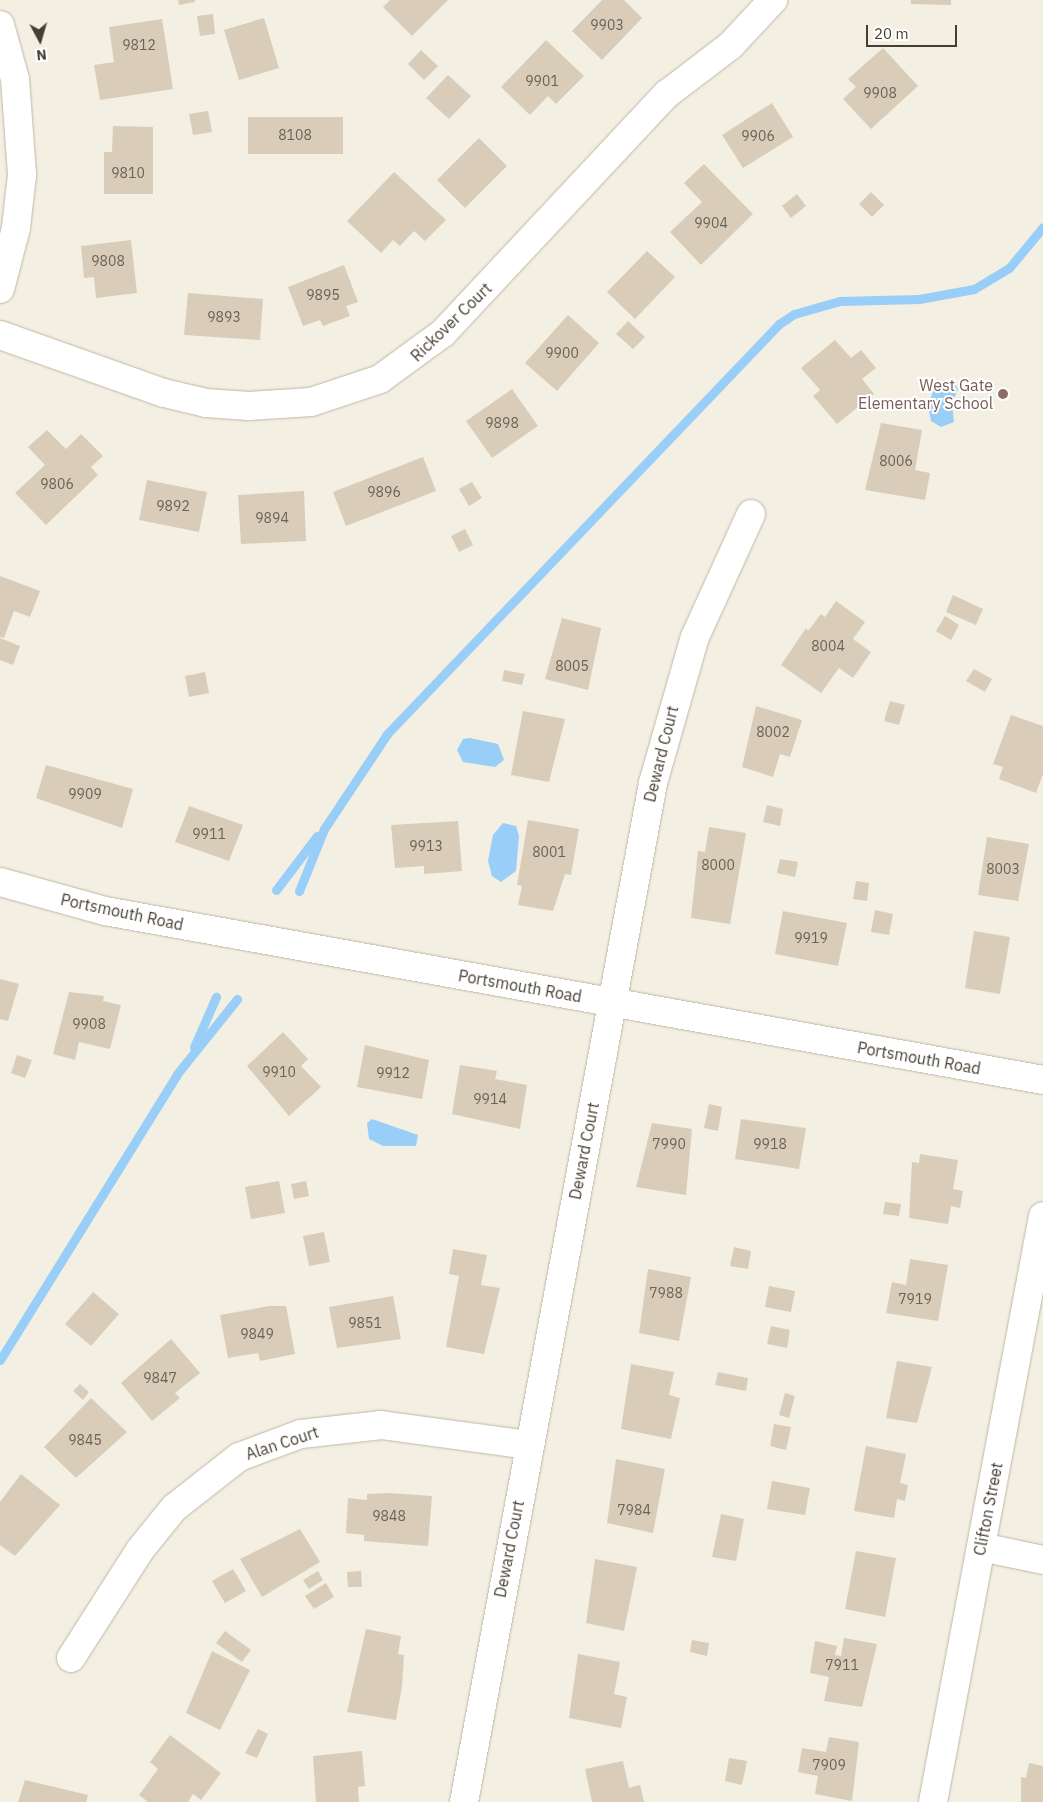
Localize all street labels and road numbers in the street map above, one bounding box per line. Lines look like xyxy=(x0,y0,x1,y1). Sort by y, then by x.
street label: Rickover Court xyxy=(407,279,495,365)
street label: Deward Court xyxy=(640,704,682,804)
street label: Portsmouth Road xyxy=(59,890,185,934)
street label: Portsmouth Road xyxy=(457,966,583,1006)
street label: Portsmouth Road xyxy=(856,1038,982,1078)
street label: Deward Court xyxy=(565,1101,603,1201)
street label: Alan Court xyxy=(243,1422,321,1464)
street label: Clifton Street xyxy=(970,1461,1006,1557)
street label: Deward Court xyxy=(490,1499,528,1599)

